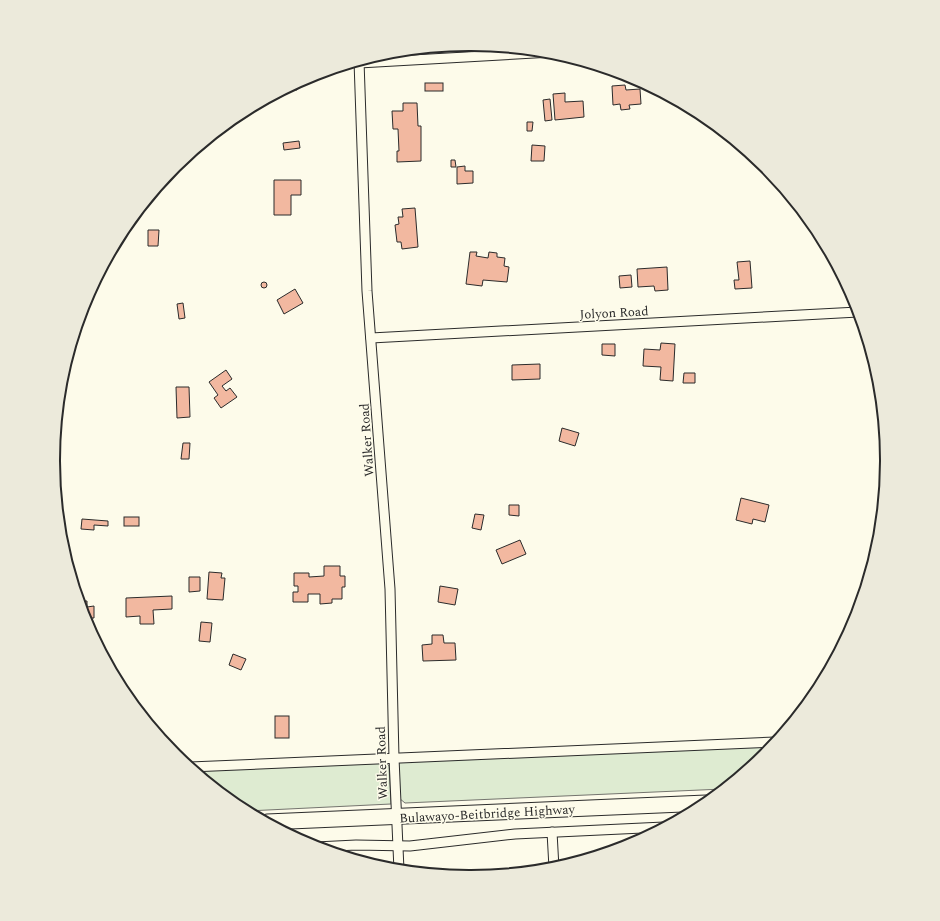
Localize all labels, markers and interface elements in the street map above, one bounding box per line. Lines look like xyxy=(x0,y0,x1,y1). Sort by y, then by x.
street label: Jolyon Road xyxy=(579,301,649,325)
street label: Walker Road xyxy=(354,403,380,477)
street label: Walker Road xyxy=(371,726,393,800)
street label: Bulawayo-Beitbridge Highway xyxy=(399,799,576,829)

